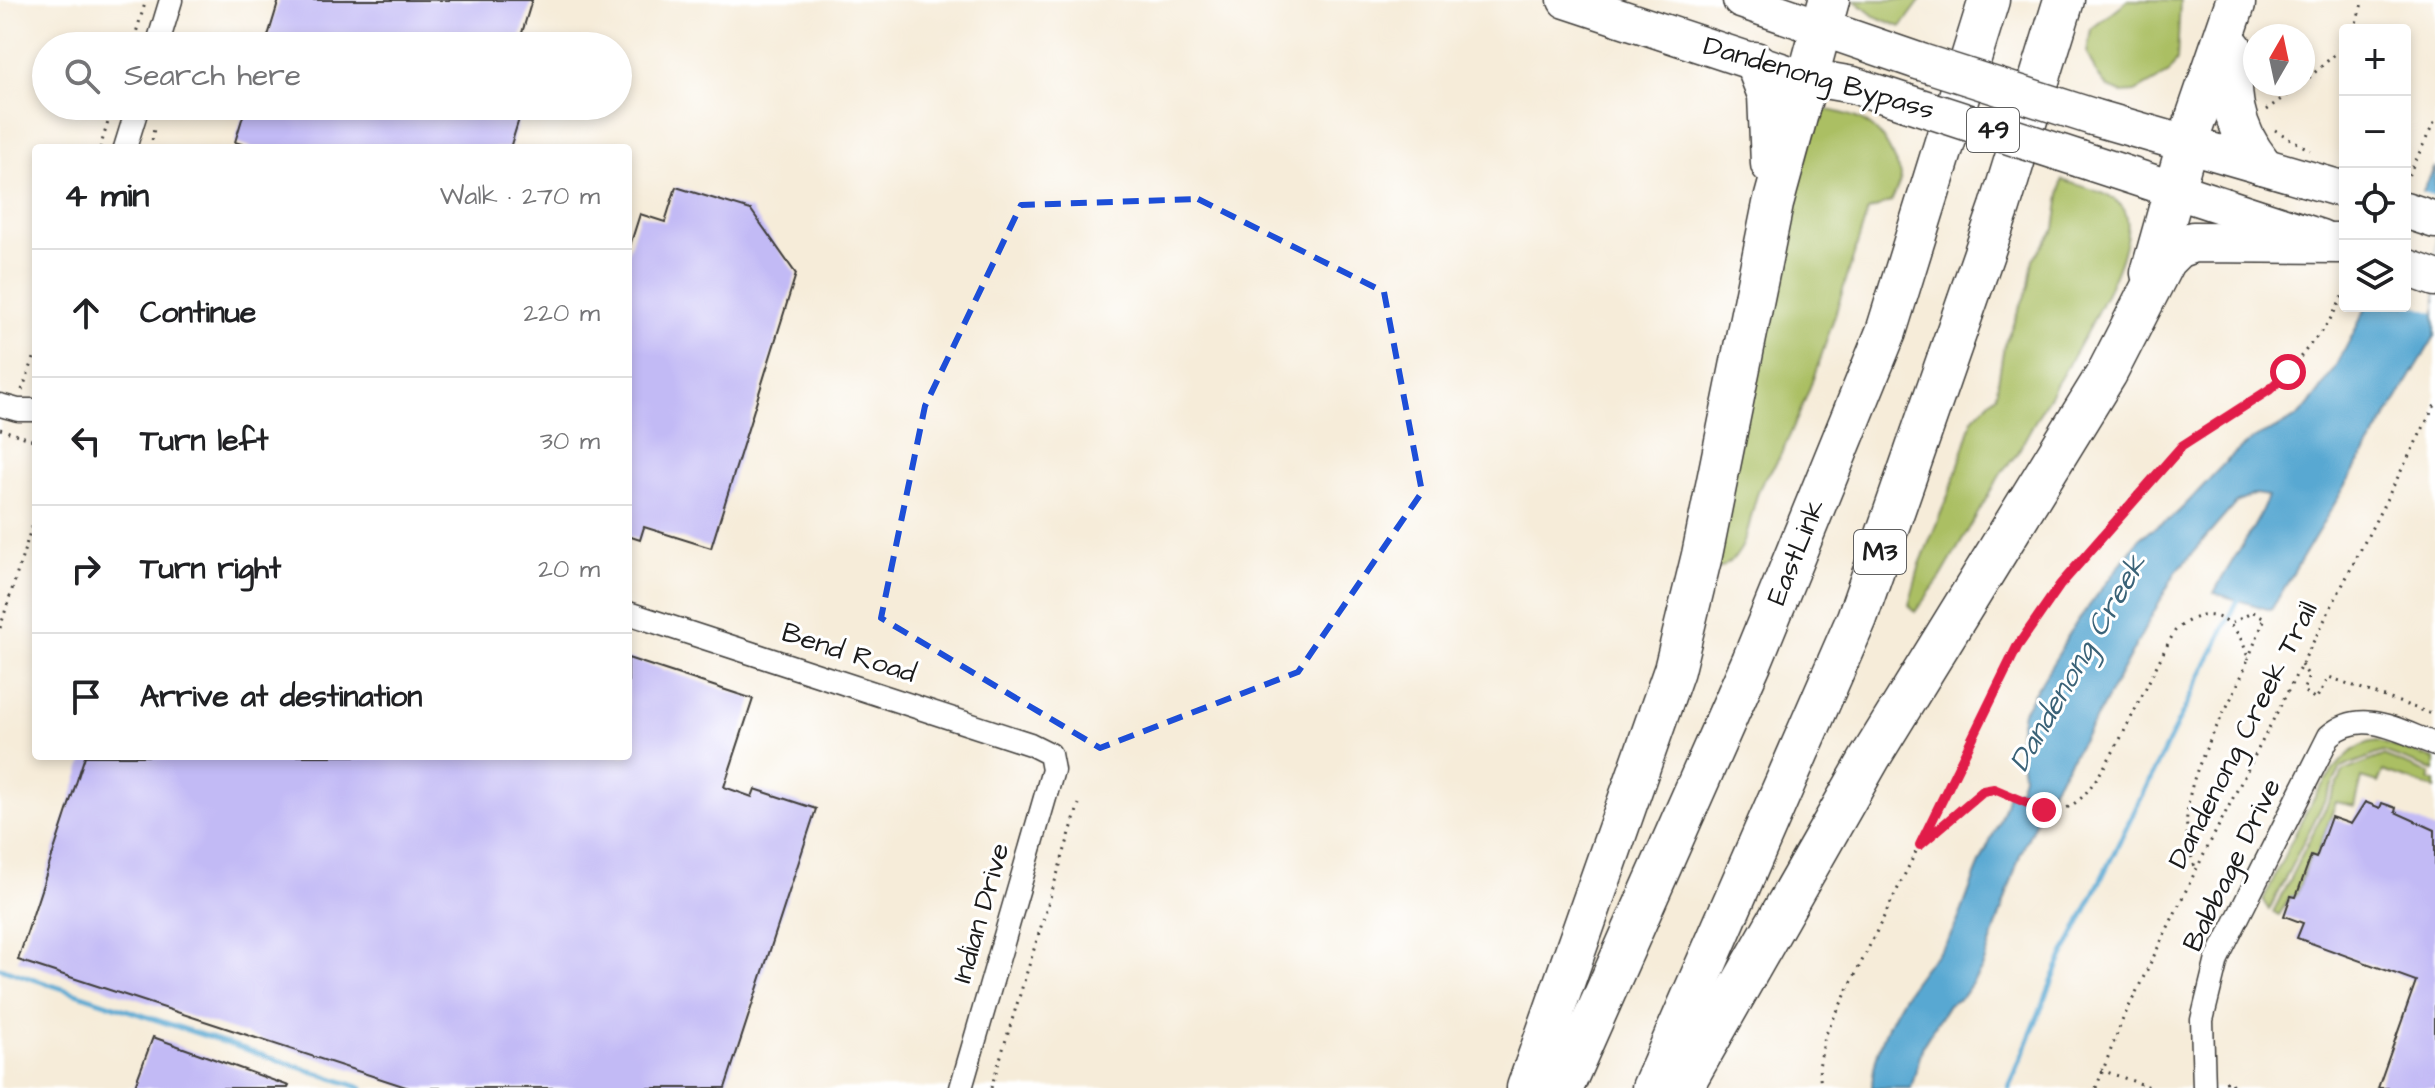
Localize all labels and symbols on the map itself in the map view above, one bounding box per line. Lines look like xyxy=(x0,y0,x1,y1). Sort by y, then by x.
north arrow xyxy=(2243,24,2315,96)
street label: Dandenong Bypass xyxy=(1698,26,1939,132)
road number: 49 xyxy=(1967,108,2019,152)
route start xyxy=(2270,354,2306,390)
street label: EastLink xyxy=(1757,493,1835,611)
road number: M3 xyxy=(1854,530,1906,574)
water label: Dandenong Creek xyxy=(1999,546,2158,780)
street label: Dandenong Creek Trail xyxy=(2159,595,2328,876)
street label: Bend Road xyxy=(777,613,921,693)
street label: Babbage Drive xyxy=(2173,772,2292,959)
route end xyxy=(2026,792,2062,828)
street label: Indian Drive xyxy=(942,839,1020,987)

